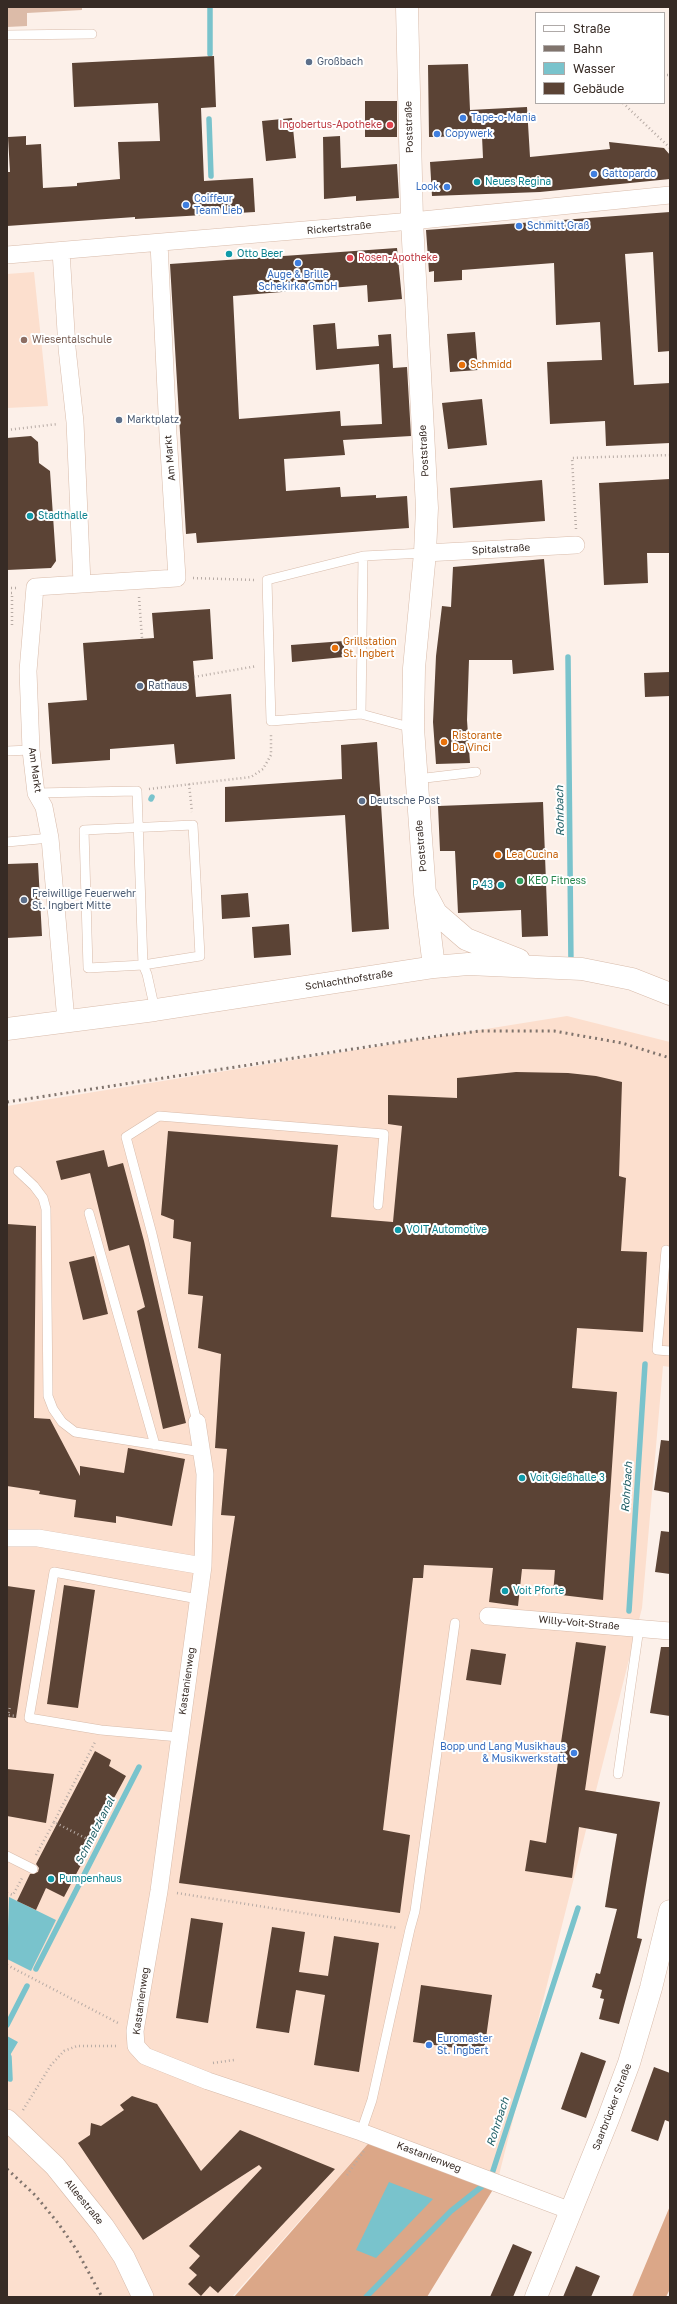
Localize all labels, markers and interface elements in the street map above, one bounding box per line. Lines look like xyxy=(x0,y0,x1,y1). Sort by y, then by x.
legend xyxy=(535,12,665,104)
text: Straße xyxy=(573,21,611,36)
text: Bahn xyxy=(573,41,603,56)
place label: Großbach xyxy=(317,56,363,68)
marker: Großbach xyxy=(304,57,314,67)
text: Wasser xyxy=(573,61,615,76)
text: Gebäude xyxy=(573,81,624,96)
street label: Poststraße xyxy=(402,101,416,153)
place label: Tape-o-Mania xyxy=(471,112,536,124)
marker: Tape-o-Mania xyxy=(458,113,468,123)
place label: Ingobertus-Apotheke xyxy=(279,119,382,131)
marker: Ingobertus-Apotheke xyxy=(385,120,395,130)
place label: Copywerk xyxy=(445,128,493,140)
marker: Copywerk xyxy=(432,129,442,139)
place label: Gattopardo xyxy=(602,168,656,180)
marker: Gattopardo xyxy=(589,169,599,179)
place label: Neues Regina xyxy=(485,176,551,188)
marker: Neues Regina xyxy=(472,177,482,187)
place label: Look xyxy=(416,181,439,193)
marker: Look xyxy=(442,182,452,192)
place label: Coiffeur Team Lieb xyxy=(194,193,242,216)
marker: Coiffeur Team Lieb xyxy=(181,200,191,210)
street label: Rickertstraße xyxy=(306,219,372,237)
place label: Schmitt Graß xyxy=(527,220,589,232)
marker: Schmitt Graß xyxy=(514,221,524,231)
place label: Otto Beer xyxy=(237,248,283,260)
marker: Otto Beer xyxy=(224,249,234,259)
place label: Rosen-Apotheke xyxy=(358,252,438,264)
marker: Rosen-Apotheke xyxy=(345,253,355,263)
marker: Auge & Brille Schekirka GmbH xyxy=(293,258,303,268)
place label: Auge & Brille Schekirka GmbH xyxy=(258,269,338,292)
place label: Wiesentalschule xyxy=(32,334,112,346)
marker: Wiesentalschule xyxy=(19,335,29,345)
place label: Schmidd xyxy=(470,359,512,371)
marker: Schmidd xyxy=(457,360,467,370)
place label: Marktplatz xyxy=(127,414,179,426)
marker: Marktplatz xyxy=(114,415,124,425)
street label: Poststraße xyxy=(417,425,431,477)
street label: Am Markt xyxy=(162,435,178,481)
place label: Stadthalle xyxy=(38,510,88,522)
marker: Stadthalle xyxy=(25,511,35,521)
street label: Spitalstraße xyxy=(472,541,530,557)
place label: Grillstation St. Ingbert xyxy=(343,636,397,660)
marker: Grillstation St. Ingbert xyxy=(330,643,340,653)
place label: Rathaus xyxy=(148,680,187,692)
marker: Rathaus xyxy=(135,681,145,691)
place label: Ristorante Da Vinci xyxy=(452,730,502,754)
marker: Ristorante Da Vinci xyxy=(439,737,449,747)
street label: Am Markt xyxy=(26,746,44,794)
water label: Rohrbach xyxy=(553,786,567,836)
place label: Deutsche Post xyxy=(370,795,440,807)
marker: Deutsche Post xyxy=(357,796,367,806)
street label: Poststraße xyxy=(413,820,429,872)
place label: Lea Cucina xyxy=(506,849,558,861)
marker: Lea Cucina xyxy=(493,850,503,860)
place label: KEO Fitness xyxy=(528,875,586,887)
marker: KEO Fitness xyxy=(515,876,525,886)
place label: P 43 xyxy=(472,879,493,891)
marker: P 43 xyxy=(496,880,506,890)
place label: Freiwillige Feuerwehr St. Ingbert Mitte xyxy=(32,888,136,912)
marker: Freiwillige Feuerwehr St. Ingbert Mitte xyxy=(19,895,29,905)
street label: Schlachthofstraße xyxy=(304,967,394,993)
place label: VOIT Automotive xyxy=(406,1224,487,1236)
marker: VOIT Automotive xyxy=(393,1225,403,1235)
water label: Rohrbach xyxy=(619,1461,635,1513)
place label: Voit Gießhalle 3 xyxy=(530,1472,605,1484)
marker: Voit Gießhalle 3 xyxy=(517,1473,527,1483)
place label: Voit Pforte xyxy=(513,1585,564,1597)
marker: Voit Pforte xyxy=(500,1586,510,1596)
street label: Willy-Voit-Straße xyxy=(538,1613,620,1633)
street label: Kastanienweg xyxy=(176,1646,198,1716)
place label: Bopp und Lang Musikhaus & Musikwerkstatt xyxy=(440,1741,566,1764)
marker: Bopp und Lang Musikhaus & Musikwerkstatt xyxy=(569,1748,579,1758)
water label: Schmelzkanal xyxy=(72,1795,118,1867)
place label: Pumpenhaus xyxy=(59,1873,122,1885)
marker: Pumpenhaus xyxy=(46,1874,56,1884)
street label: Kastanienweg xyxy=(130,1966,152,2036)
place label: Euromaster St. Ingbert xyxy=(437,2033,492,2056)
marker: Euromaster St. Ingbert xyxy=(424,2040,434,2050)
street label: Saarbrücker Straße xyxy=(590,2062,634,2152)
water label: Rohrbach xyxy=(484,2096,512,2148)
street label: Kastanienweg xyxy=(395,2139,463,2175)
street label: Alleestraße xyxy=(62,2177,106,2227)

